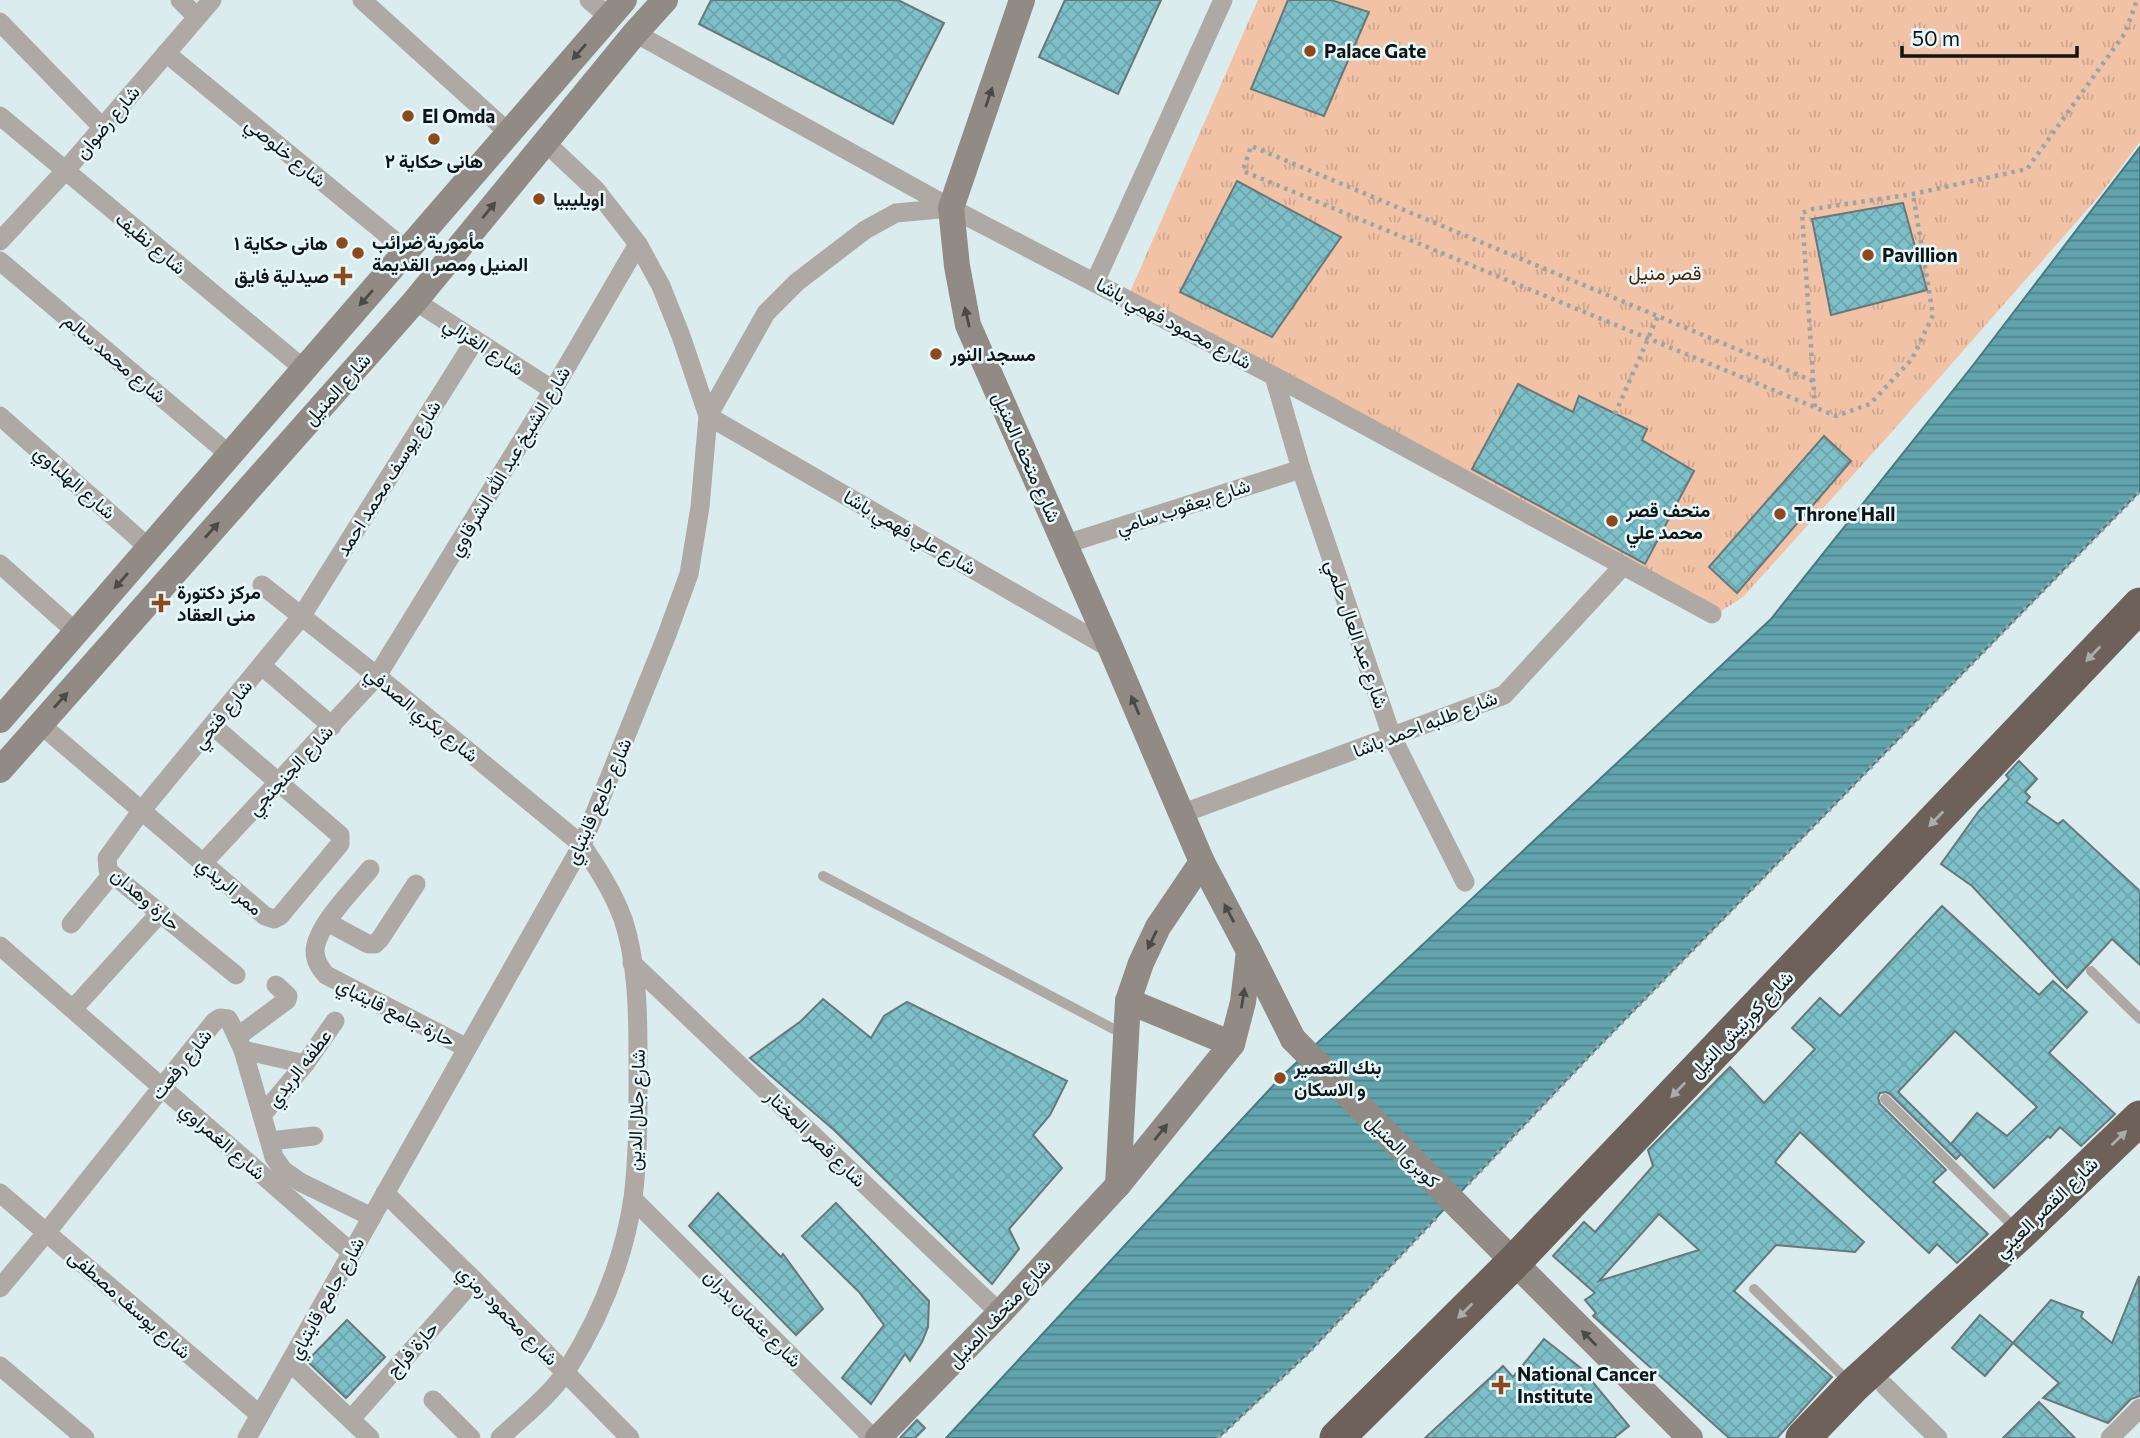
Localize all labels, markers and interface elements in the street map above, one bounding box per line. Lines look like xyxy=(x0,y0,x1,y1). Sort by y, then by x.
scale bar xyxy=(1902,14,2077,58)
text: 50 m xyxy=(1912,25,1960,50)
place label: Palace Gate xyxy=(1324,39,1426,62)
one-way arrow xyxy=(572,43,587,60)
marker: Palace Gate xyxy=(1302,43,1318,59)
street label: شارع رضوان xyxy=(69,80,145,164)
one-way arrow xyxy=(984,87,995,108)
place label: El Omda xyxy=(422,104,495,127)
marker: El Omda xyxy=(400,108,416,124)
street label: شارع خلوصي xyxy=(238,112,331,195)
marker: هانى حكاية ٢ xyxy=(426,131,442,147)
place label: هانى حكاية ٢ xyxy=(385,149,483,173)
place label: اويليبيا xyxy=(553,187,604,212)
marker: اويليبيا xyxy=(531,191,547,207)
one-way arrow xyxy=(482,202,497,220)
street label: شارع نظيف xyxy=(110,207,191,280)
place label: مأمورية ضرائب المنيل ومصر القديمة xyxy=(372,230,528,277)
place label: هانى حكاية ١ xyxy=(234,231,328,255)
marker: هانى حكاية ١ xyxy=(334,235,350,251)
place label: Pavillion xyxy=(1882,243,1958,266)
marker: مأمورية ضرائب المنيل ومصر القديمة xyxy=(350,245,366,261)
marker: Pavillion xyxy=(1860,247,1876,263)
park label: قصر منيل xyxy=(1629,261,1701,285)
place label: صيدلية فايق xyxy=(234,264,329,288)
marker: صيدلية فايق xyxy=(335,268,351,284)
street label: شارع محمود فهمي باشا xyxy=(1090,272,1256,378)
one-way arrow xyxy=(359,289,374,306)
one-way arrow xyxy=(961,306,972,328)
street label: شارع محمد سالم xyxy=(58,308,171,409)
street label: شارع الغزالي xyxy=(437,311,529,384)
place label: مسجد النور xyxy=(949,342,1036,367)
marker: مسجد النور xyxy=(928,346,944,362)
street label: شارع المنيل xyxy=(298,348,377,431)
street label: شارع الشيخ عبد الله الشرقاوي xyxy=(443,362,579,563)
street label: شارع متحف المنيل xyxy=(987,388,1067,526)
street label: شارع يوسف محمد احمد xyxy=(330,396,447,561)
street label: شارع الهلباوي xyxy=(27,440,121,527)
street label: شارع يعقوب سامي xyxy=(1113,473,1254,543)
street label: شارع علي فهمي باشا xyxy=(837,484,981,583)
place label: متحف قصر محمد علي xyxy=(1625,498,1710,549)
place label: Throne Hall xyxy=(1794,502,1895,525)
marker: Throne Hall xyxy=(1772,506,1788,522)
marker: متحف قصر محمد علي xyxy=(1604,513,1620,529)
one-way arrow xyxy=(204,521,220,539)
street label: شارع عبد العال حلمي xyxy=(1316,556,1394,713)
one-way arrow xyxy=(114,572,129,589)
place label: مركز دكتورة منى العقاد xyxy=(177,580,261,626)
marker: مركز دكتورة منى العقاد xyxy=(151,593,171,613)
one-way arrow xyxy=(2085,645,2101,663)
street label: شارع بكري الصدفي xyxy=(358,661,484,770)
street label: شارع فتحي xyxy=(187,674,260,756)
street label: شارع طلبه احمد باشا xyxy=(1349,685,1501,763)
one-way arrow xyxy=(53,692,68,709)
one-way arrow xyxy=(1130,695,1141,716)
street label: شارع الجنجنجي xyxy=(242,719,341,823)
street label: شارع جامع قايتباي xyxy=(559,734,640,870)
one-way arrow xyxy=(1929,810,1945,827)
street label: ممر الريدي xyxy=(190,852,268,924)
street label: حارة وهدان xyxy=(106,862,186,936)
one-way arrow xyxy=(1223,903,1234,923)
one-way arrow xyxy=(1146,930,1158,950)
street label: شارع كورنيش النيل xyxy=(1684,965,1799,1083)
street label: حارة جامع قايتباي xyxy=(331,972,459,1056)
one-way arrow xyxy=(1238,987,1249,1009)
street label: شارع رفعت xyxy=(145,1024,218,1105)
street label: عطفه الريدي xyxy=(261,1024,340,1114)
street label: شارع جلال الدين xyxy=(622,1049,651,1171)
place label: بنك التعمير و الاسكان xyxy=(1293,1055,1382,1102)
marker: بنك التعمير و الاسكان xyxy=(1272,1070,1288,1086)
one-way arrow xyxy=(1670,1081,1686,1098)
street label: شارع قصر المختار xyxy=(759,1083,871,1193)
street label: شارع الغمراوي xyxy=(173,1097,271,1188)
street label: كوبرى المنيل xyxy=(1361,1109,1445,1193)
one-way arrow xyxy=(1153,1124,1168,1142)
one-way arrow xyxy=(2110,1131,2127,1147)
street label: شارع القصر العيني xyxy=(1989,1152,2106,1265)
street label: شارع جامع قايتباي xyxy=(283,1233,373,1365)
street label: شارع يوسف مصطفى xyxy=(63,1244,196,1365)
street label: شارع متحف المنيل xyxy=(942,1253,1056,1373)
street label: شارع محمود رمزي xyxy=(450,1260,563,1373)
street label: شارع عثمان بدران xyxy=(698,1264,807,1373)
one-way arrow xyxy=(1457,1303,1473,1319)
street label: حارة فراج xyxy=(381,1316,444,1383)
one-way arrow xyxy=(1581,1330,1598,1347)
place label: National Cancer Institute xyxy=(1517,1362,1657,1407)
marker: National Cancer Institute xyxy=(1491,1375,1511,1395)

